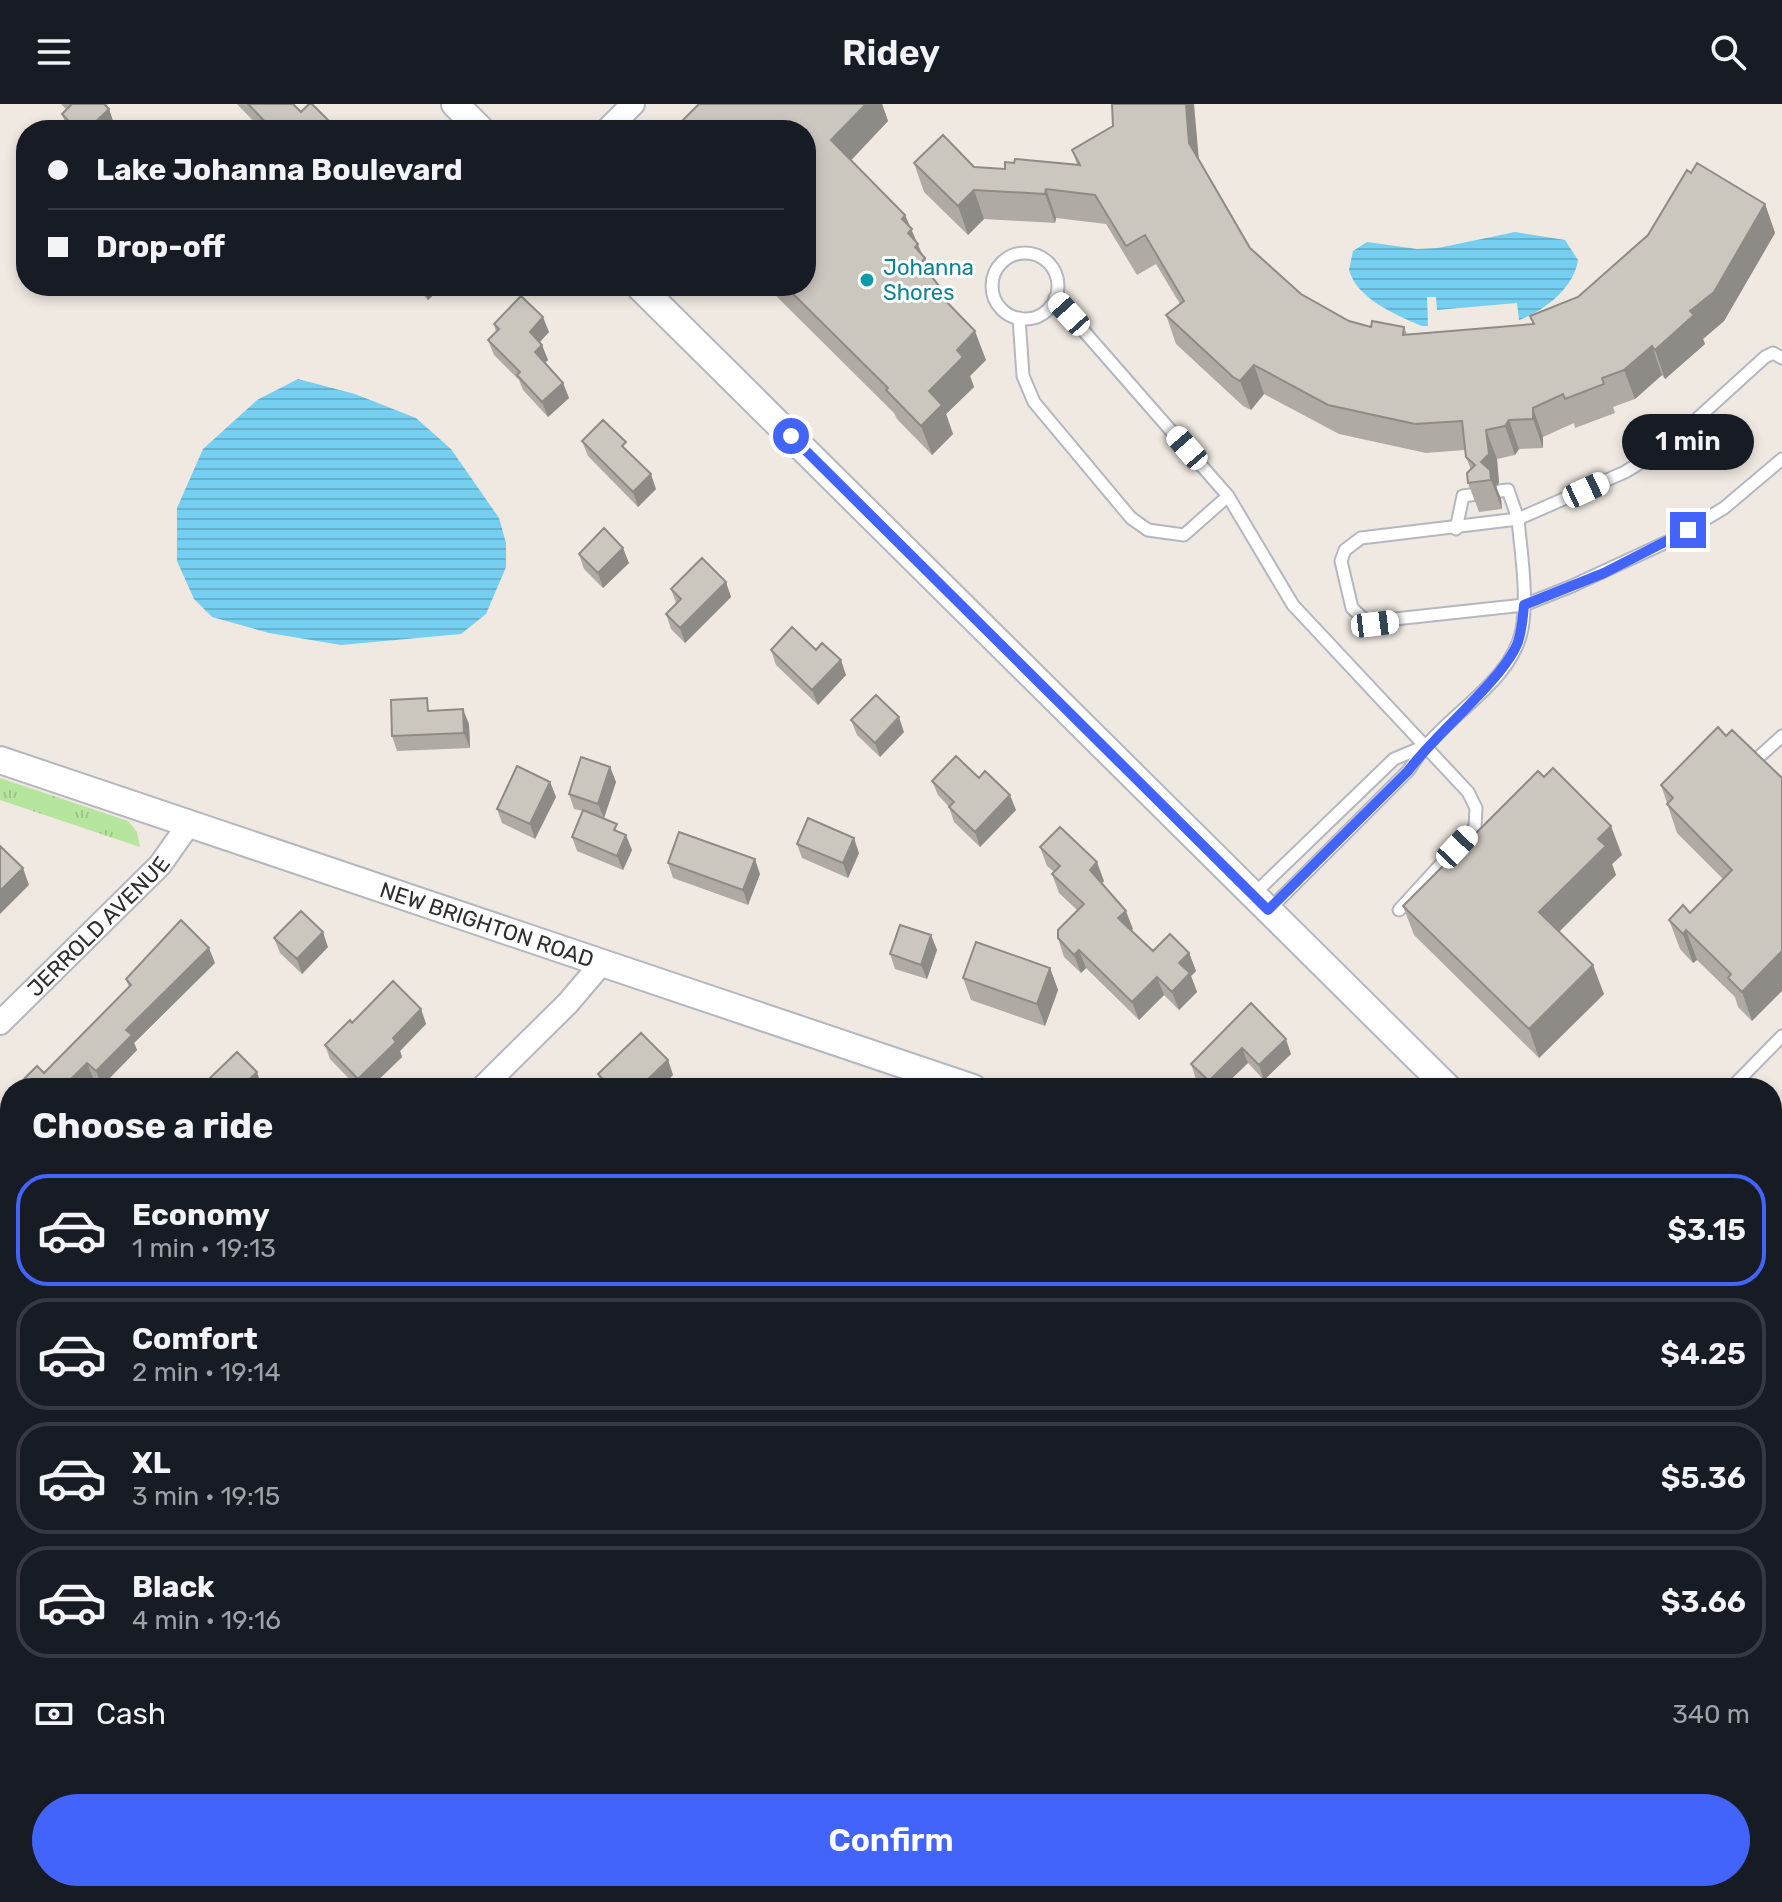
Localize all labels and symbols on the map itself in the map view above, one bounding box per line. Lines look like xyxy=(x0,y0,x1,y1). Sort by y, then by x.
place label: Johanna Shores xyxy=(883,254,974,306)
marker: Johanna Shores xyxy=(858,271,876,289)
car xyxy=(1044,288,1094,340)
callout: 1 min xyxy=(1622,414,1754,470)
route start xyxy=(773,418,809,454)
car xyxy=(1162,422,1212,474)
car xyxy=(1559,469,1613,511)
route end xyxy=(1670,512,1706,548)
car xyxy=(1350,609,1400,639)
car xyxy=(1432,821,1482,873)
street label: JERROLD AVENUE xyxy=(22,851,176,1002)
street label: NEW BRIGHTON ROAD xyxy=(376,876,597,973)

